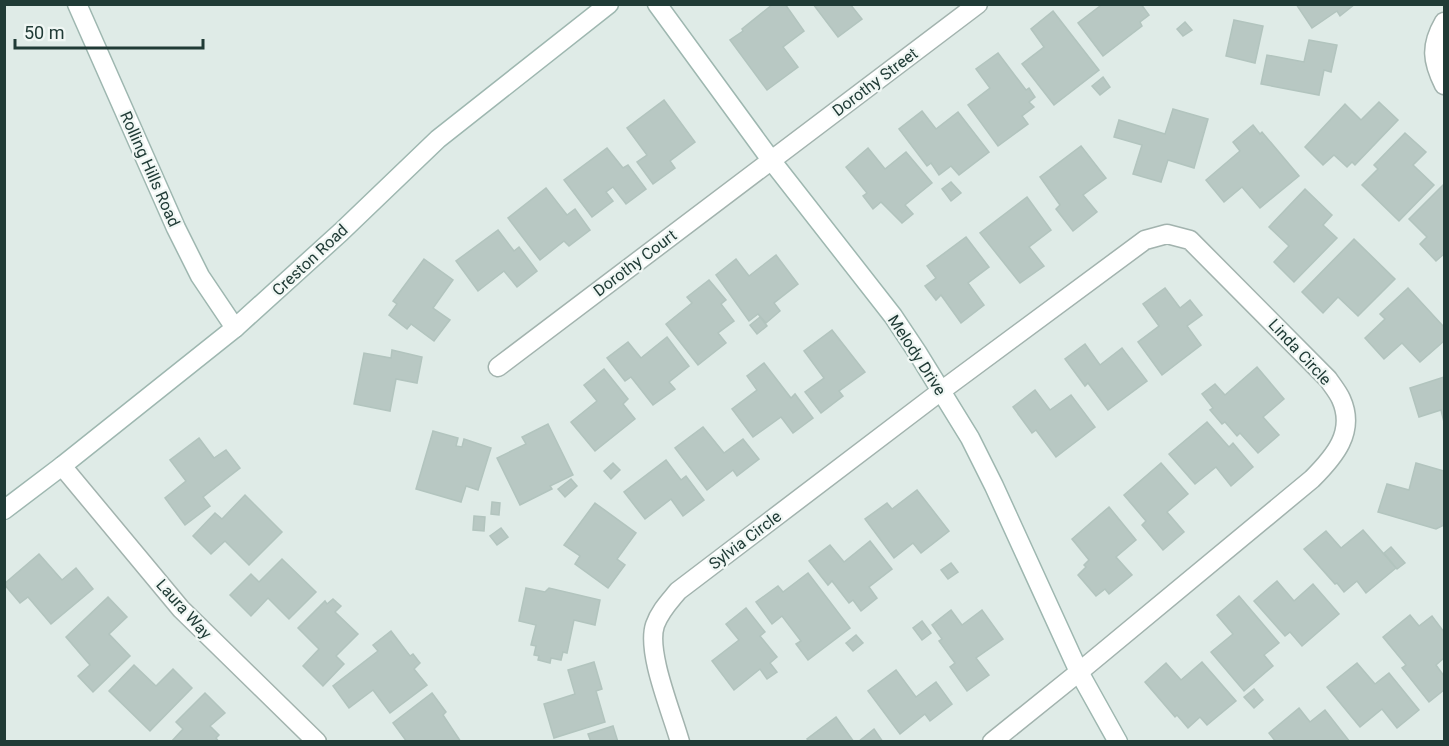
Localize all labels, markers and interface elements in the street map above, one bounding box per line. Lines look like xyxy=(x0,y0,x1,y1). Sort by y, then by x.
scale bar xyxy=(15,12,202,50)
text: 50 m xyxy=(24,22,64,43)
street label: Dorothy Street xyxy=(829,44,921,120)
street label: Rolling Hills Road xyxy=(116,108,184,230)
street label: Creston Road xyxy=(268,220,352,300)
street label: Dorothy Court xyxy=(590,226,680,300)
street label: Melody Drive xyxy=(884,311,950,399)
street label: Linda Circle xyxy=(1265,315,1335,389)
street label: Sylvia Circle xyxy=(705,507,785,573)
street label: Laura Way xyxy=(152,575,216,643)

